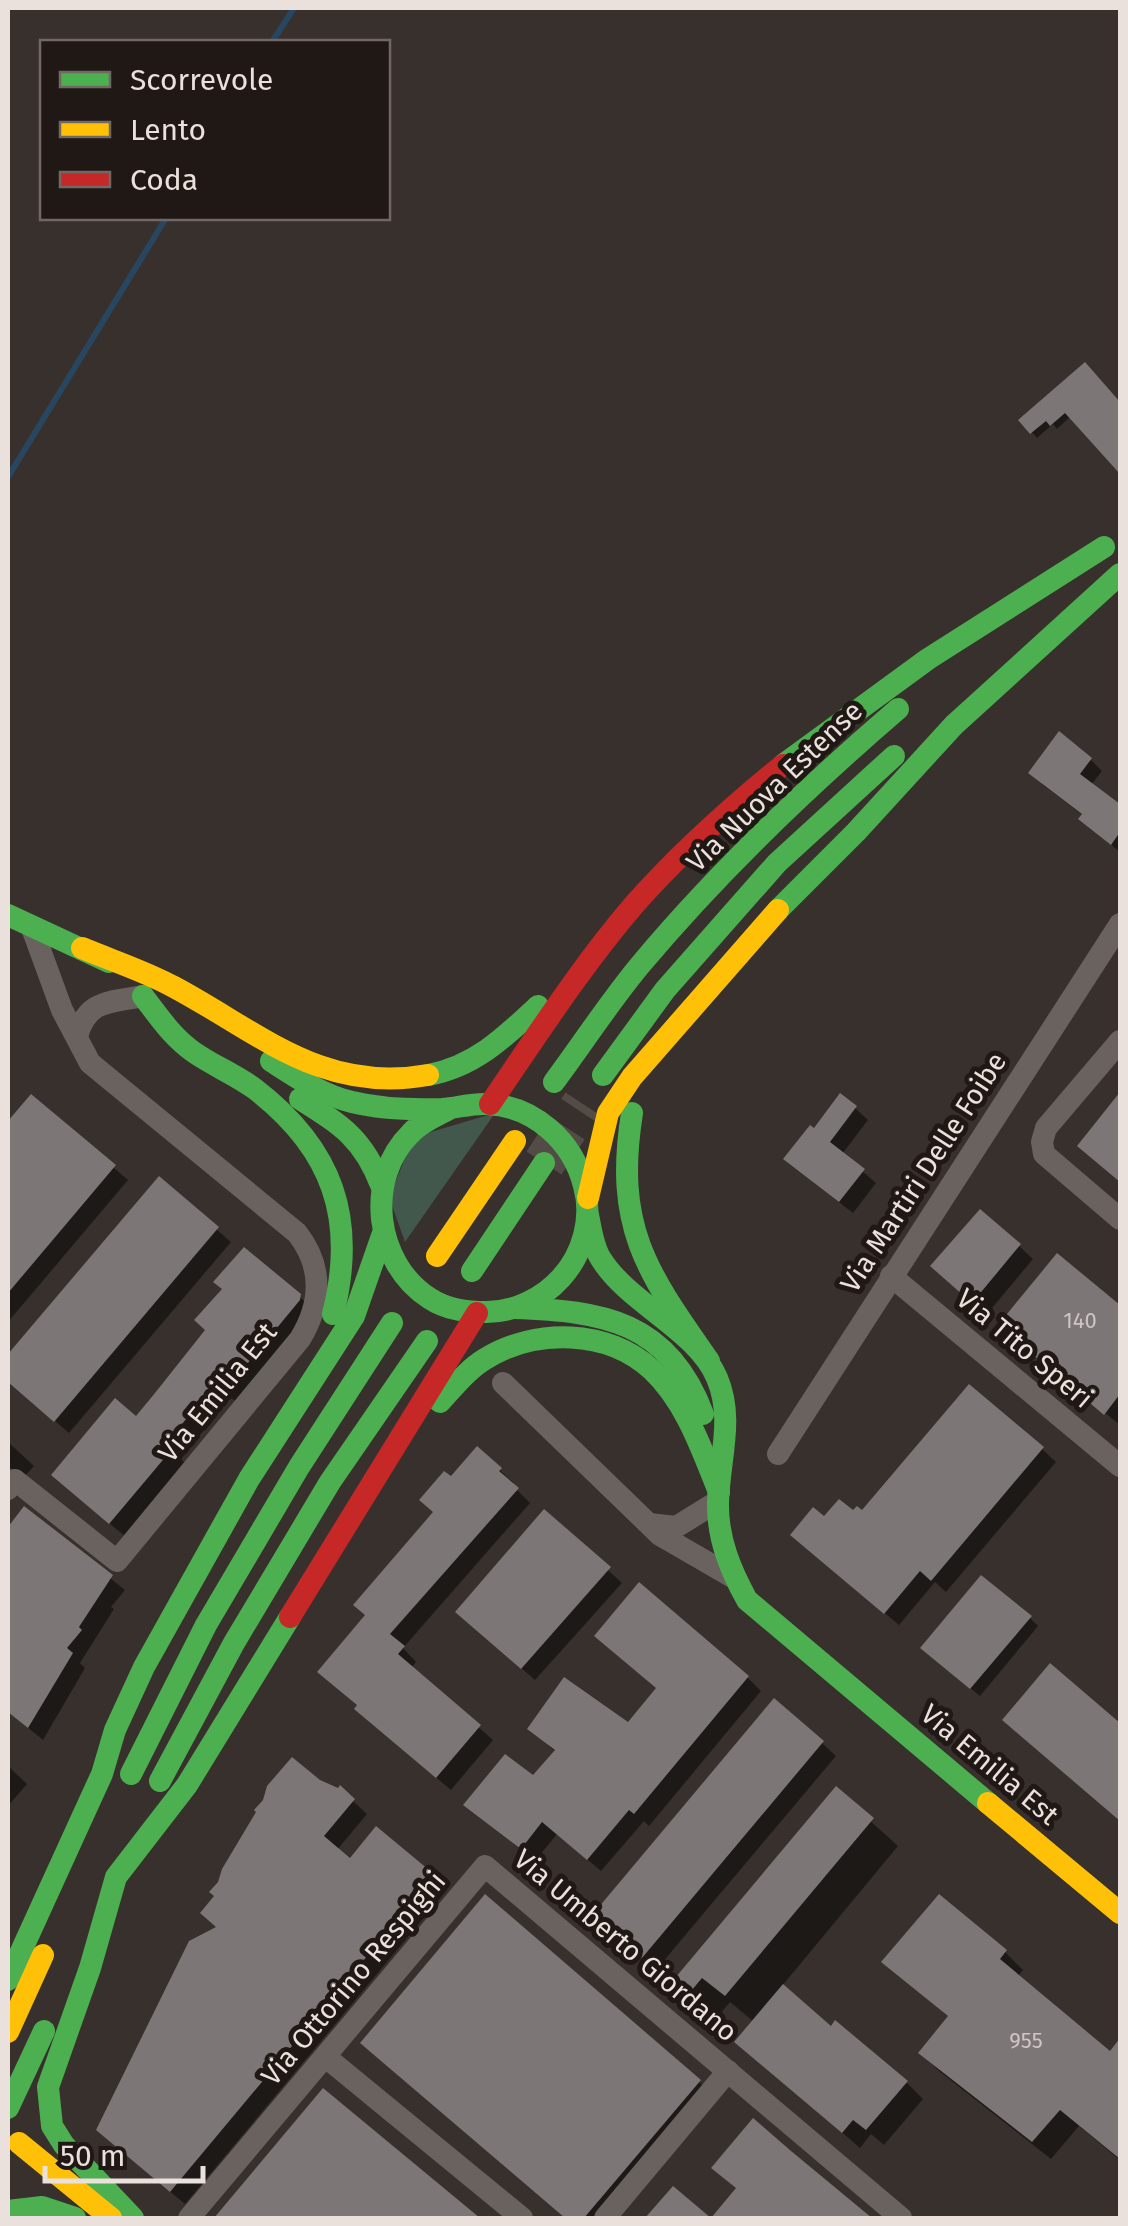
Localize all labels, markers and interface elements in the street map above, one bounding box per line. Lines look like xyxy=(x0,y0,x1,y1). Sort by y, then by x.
legend xyxy=(40,40,390,220)
text: Scorrevole xyxy=(130,62,273,98)
text: Lento xyxy=(130,112,206,148)
text: Coda xyxy=(130,162,198,198)
street label: Via Nuova Estense xyxy=(680,694,869,879)
street label: Via Martiri Delle Foibe xyxy=(834,1046,1013,1298)
street label: Via Tito Speri xyxy=(950,1282,1100,1415)
house number: 140 xyxy=(1063,1307,1097,1334)
street label: Via Emilia Est xyxy=(151,1315,284,1469)
street label: Via Emilia Est xyxy=(914,1697,1066,1832)
street label: Via Umberto Giordano xyxy=(507,1842,744,2048)
street label: Via Ottorino Respighi xyxy=(254,1865,452,2092)
house number: 955 xyxy=(1009,2027,1043,2054)
scale bar xyxy=(45,2121,202,2183)
text: 50 m xyxy=(60,2138,125,2174)

